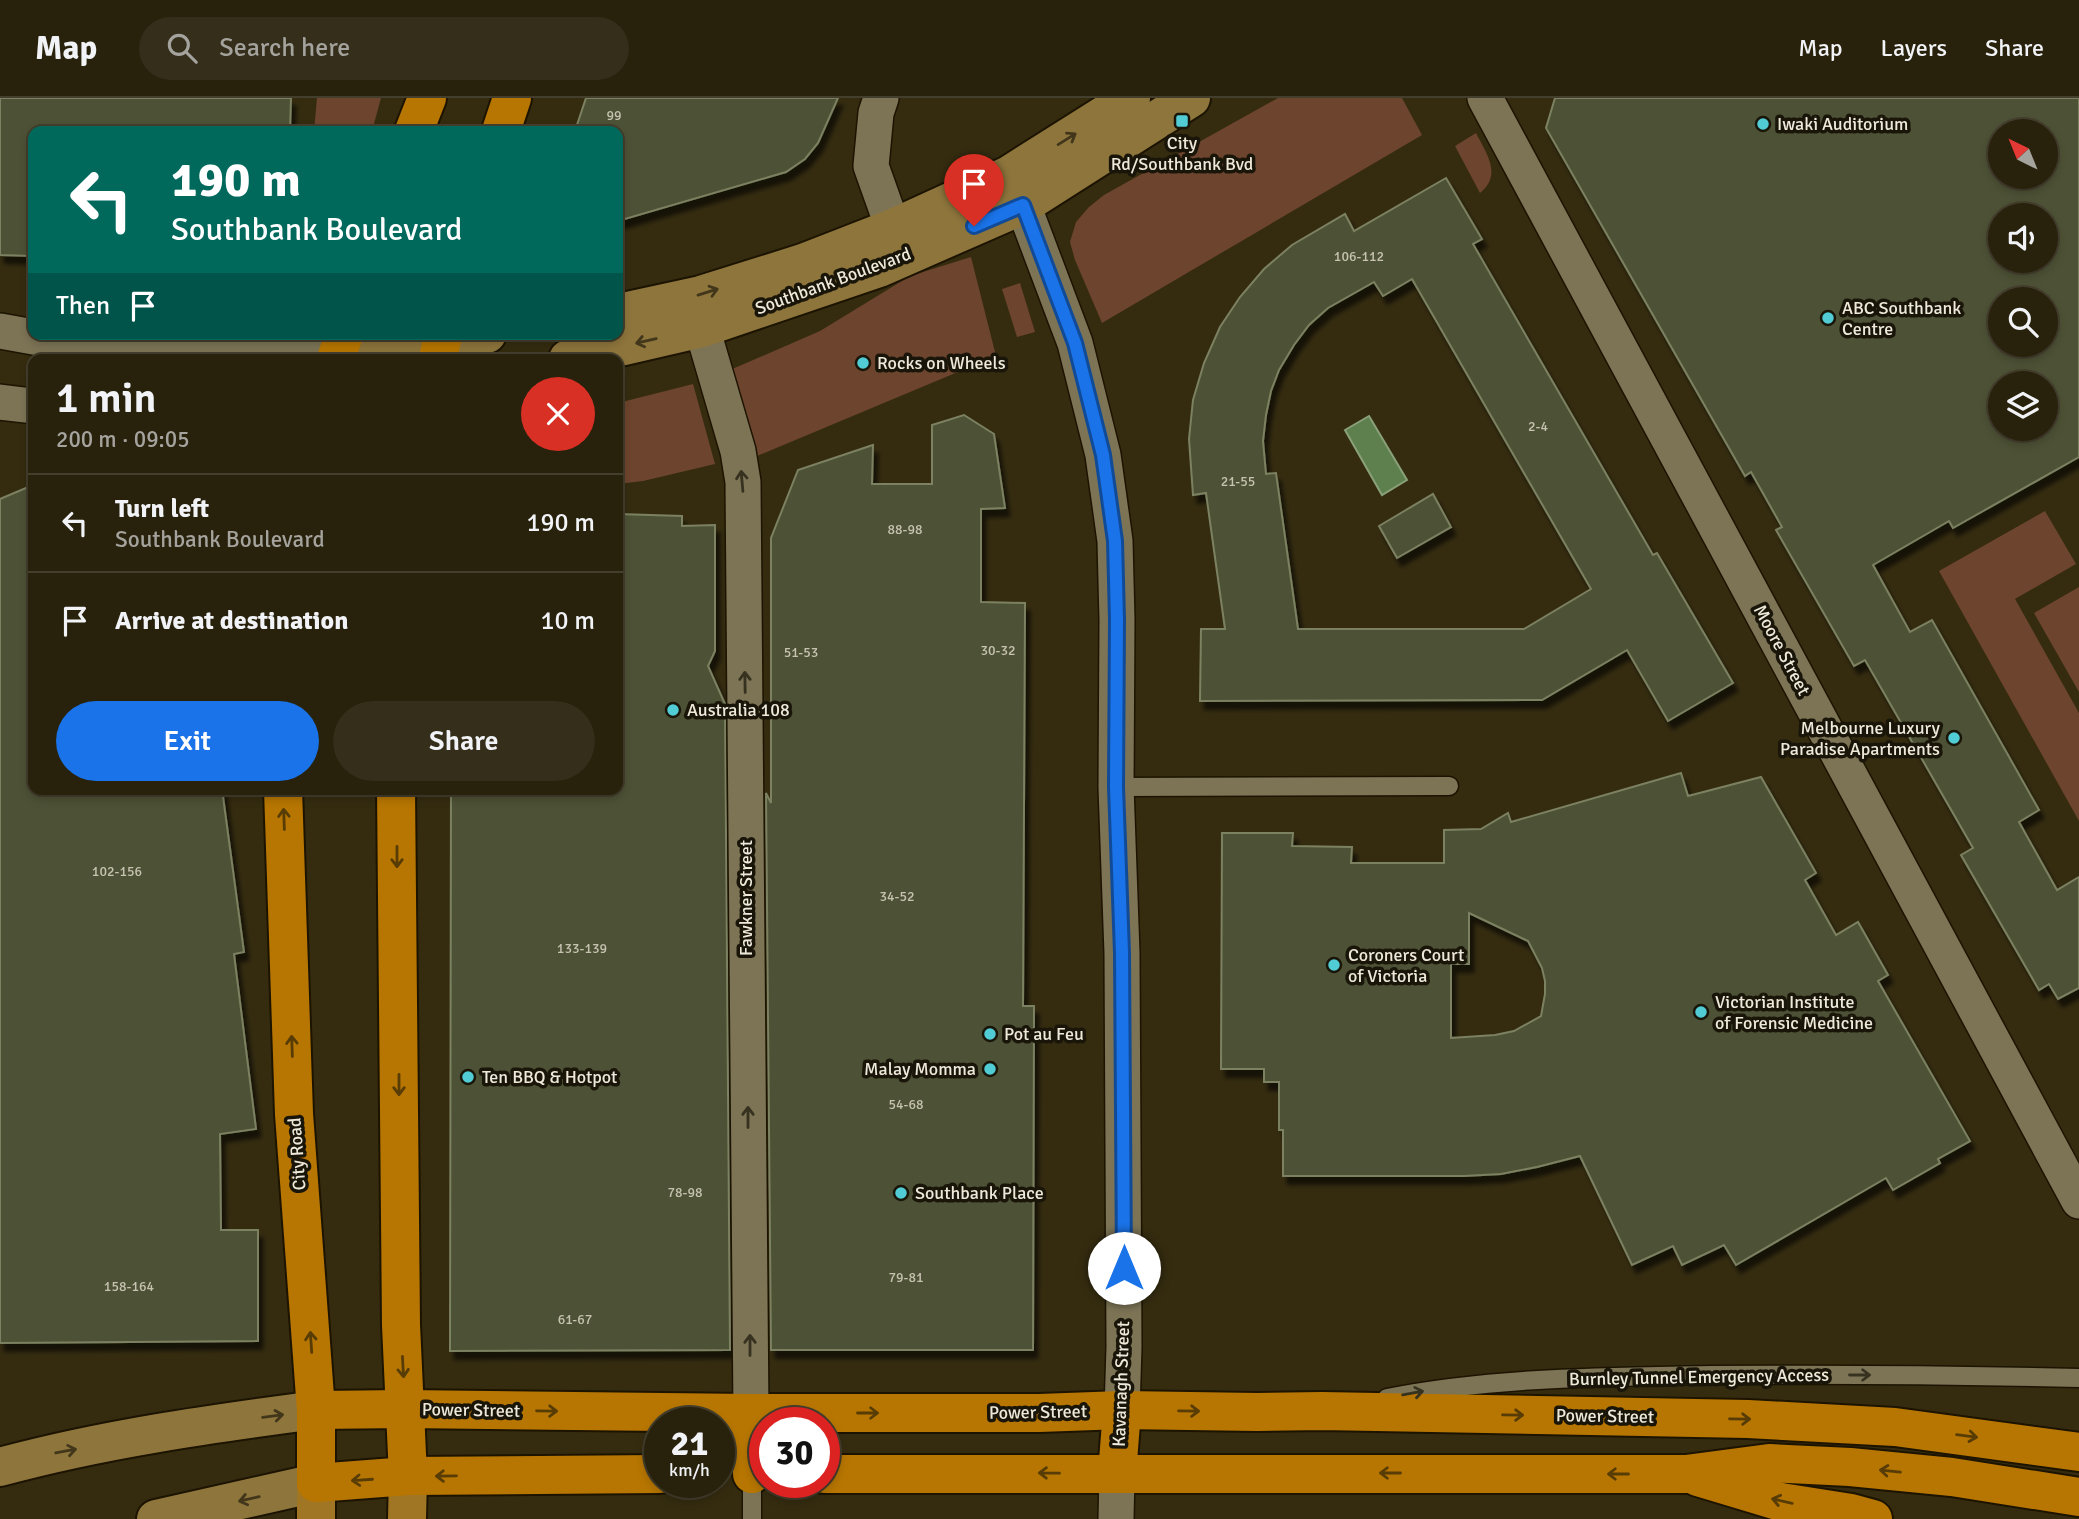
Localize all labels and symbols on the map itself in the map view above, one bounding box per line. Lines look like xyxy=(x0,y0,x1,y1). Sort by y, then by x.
house number: 99 xyxy=(606,107,622,124)
marker: City Rd/Southbank Bvd xyxy=(1174,113,1190,129)
place label: Iwaki Auditorium xyxy=(1777,113,1908,135)
marker: Iwaki Auditorium xyxy=(1755,116,1771,132)
north arrow xyxy=(1988,119,2058,189)
one-way arrow xyxy=(1056,131,1076,145)
place label: City Rd/Southbank Bvd xyxy=(1111,132,1253,175)
pin xyxy=(944,154,1004,226)
street label: Southbank Boulevard xyxy=(752,243,914,319)
house number: 106-112 xyxy=(1334,248,1384,265)
one-way arrow xyxy=(697,285,719,298)
place label: ABC Southbank Centre xyxy=(1842,297,1961,340)
marker: ABC Southbank Centre xyxy=(1820,310,1836,326)
one-way arrow xyxy=(635,335,658,348)
place label: Rocks on Wheels xyxy=(877,352,1006,374)
marker: Rocks on Wheels xyxy=(855,355,871,371)
house number: 2-4 xyxy=(1528,418,1548,435)
one-way arrow xyxy=(735,470,748,493)
house number: 21-55 xyxy=(1221,473,1255,490)
house number: 88-98 xyxy=(887,521,923,538)
street label: Moore Street xyxy=(1749,601,1815,699)
house number: 30-32 xyxy=(980,642,1016,659)
house number: 51-53 xyxy=(784,644,818,661)
one-way arrow xyxy=(738,671,751,694)
place label: Australia 108 xyxy=(687,699,790,721)
marker: Australia 108 xyxy=(665,702,681,718)
place label: Melbourne Luxury Paradise Apartments xyxy=(1780,717,1941,760)
marker: Melbourne Luxury Paradise Apartments xyxy=(1946,730,1962,746)
one-way arrow xyxy=(278,807,291,830)
street label: Fawkner Street xyxy=(735,840,757,956)
one-way arrow xyxy=(390,846,404,869)
house number: 102-156 xyxy=(92,863,142,880)
house number: 34-52 xyxy=(879,888,915,905)
house number: 133-139 xyxy=(557,940,607,957)
place label: Coroners Court of Victoria xyxy=(1348,944,1464,987)
marker: Coroners Court of Victoria xyxy=(1326,957,1342,973)
place label: Victorian Institute of Forensic Medicine xyxy=(1715,991,1873,1034)
marker: Victorian Institute of Forensic Medicine xyxy=(1693,1004,1709,1020)
place label: Pot au Feu xyxy=(1004,1023,1084,1045)
marker: Pot au Feu xyxy=(982,1026,998,1042)
one-way arrow xyxy=(285,1035,298,1058)
place label: Malay Momma xyxy=(864,1058,976,1080)
marker: Malay Momma xyxy=(982,1061,998,1077)
place label: Ten BBQ & Hotpot xyxy=(482,1066,617,1088)
marker: Ten BBQ & Hotpot xyxy=(460,1069,476,1085)
one-way arrow xyxy=(392,1073,406,1096)
house number: 54-68 xyxy=(888,1096,924,1113)
one-way arrow xyxy=(741,1106,755,1129)
street label: City Road xyxy=(283,1117,311,1191)
place label: Southbank Place xyxy=(915,1182,1044,1204)
house number: 78-98 xyxy=(667,1184,703,1201)
marker: Southbank Place xyxy=(893,1185,909,1201)
position arrow xyxy=(1087,1231,1161,1305)
house number: 79-81 xyxy=(888,1269,924,1286)
house number: 158-164 xyxy=(104,1278,155,1295)
house number: 61-67 xyxy=(558,1311,592,1328)
street label: Kavanagh Street xyxy=(1108,1321,1134,1447)
one-way arrow xyxy=(304,1331,317,1354)
one-way arrow xyxy=(743,1333,757,1356)
one-way arrow xyxy=(397,1355,410,1377)
street label: Burnley Tunnel Emergency Access xyxy=(1569,1364,1829,1390)
one-way arrow xyxy=(1849,1368,1872,1382)
one-way arrow xyxy=(1401,1386,1424,1399)
street label: Power Street xyxy=(422,1398,520,1422)
street label: Power Street xyxy=(989,1400,1087,1424)
one-way arrow xyxy=(535,1404,558,1417)
one-way arrow xyxy=(1177,1404,1200,1418)
street label: Power Street xyxy=(1556,1404,1654,1428)
one-way arrow xyxy=(856,1406,879,1420)
speed limit sign: 30 xyxy=(749,1407,840,1498)
one-way arrow xyxy=(1501,1408,1524,1421)
one-way arrow xyxy=(262,1409,284,1422)
one-way arrow xyxy=(1729,1412,1752,1425)
one-way arrow xyxy=(1955,1430,1978,1443)
one-way arrow xyxy=(54,1444,77,1457)
one-way arrow xyxy=(1879,1464,1902,1477)
one-way arrow xyxy=(1037,1466,1060,1480)
one-way arrow xyxy=(1379,1466,1402,1480)
one-way arrow xyxy=(1607,1467,1630,1481)
one-way arrow xyxy=(435,1469,458,1483)
one-way arrow xyxy=(351,1473,374,1486)
one-way arrow xyxy=(238,1492,261,1506)
one-way arrow xyxy=(1771,1494,1794,1508)

